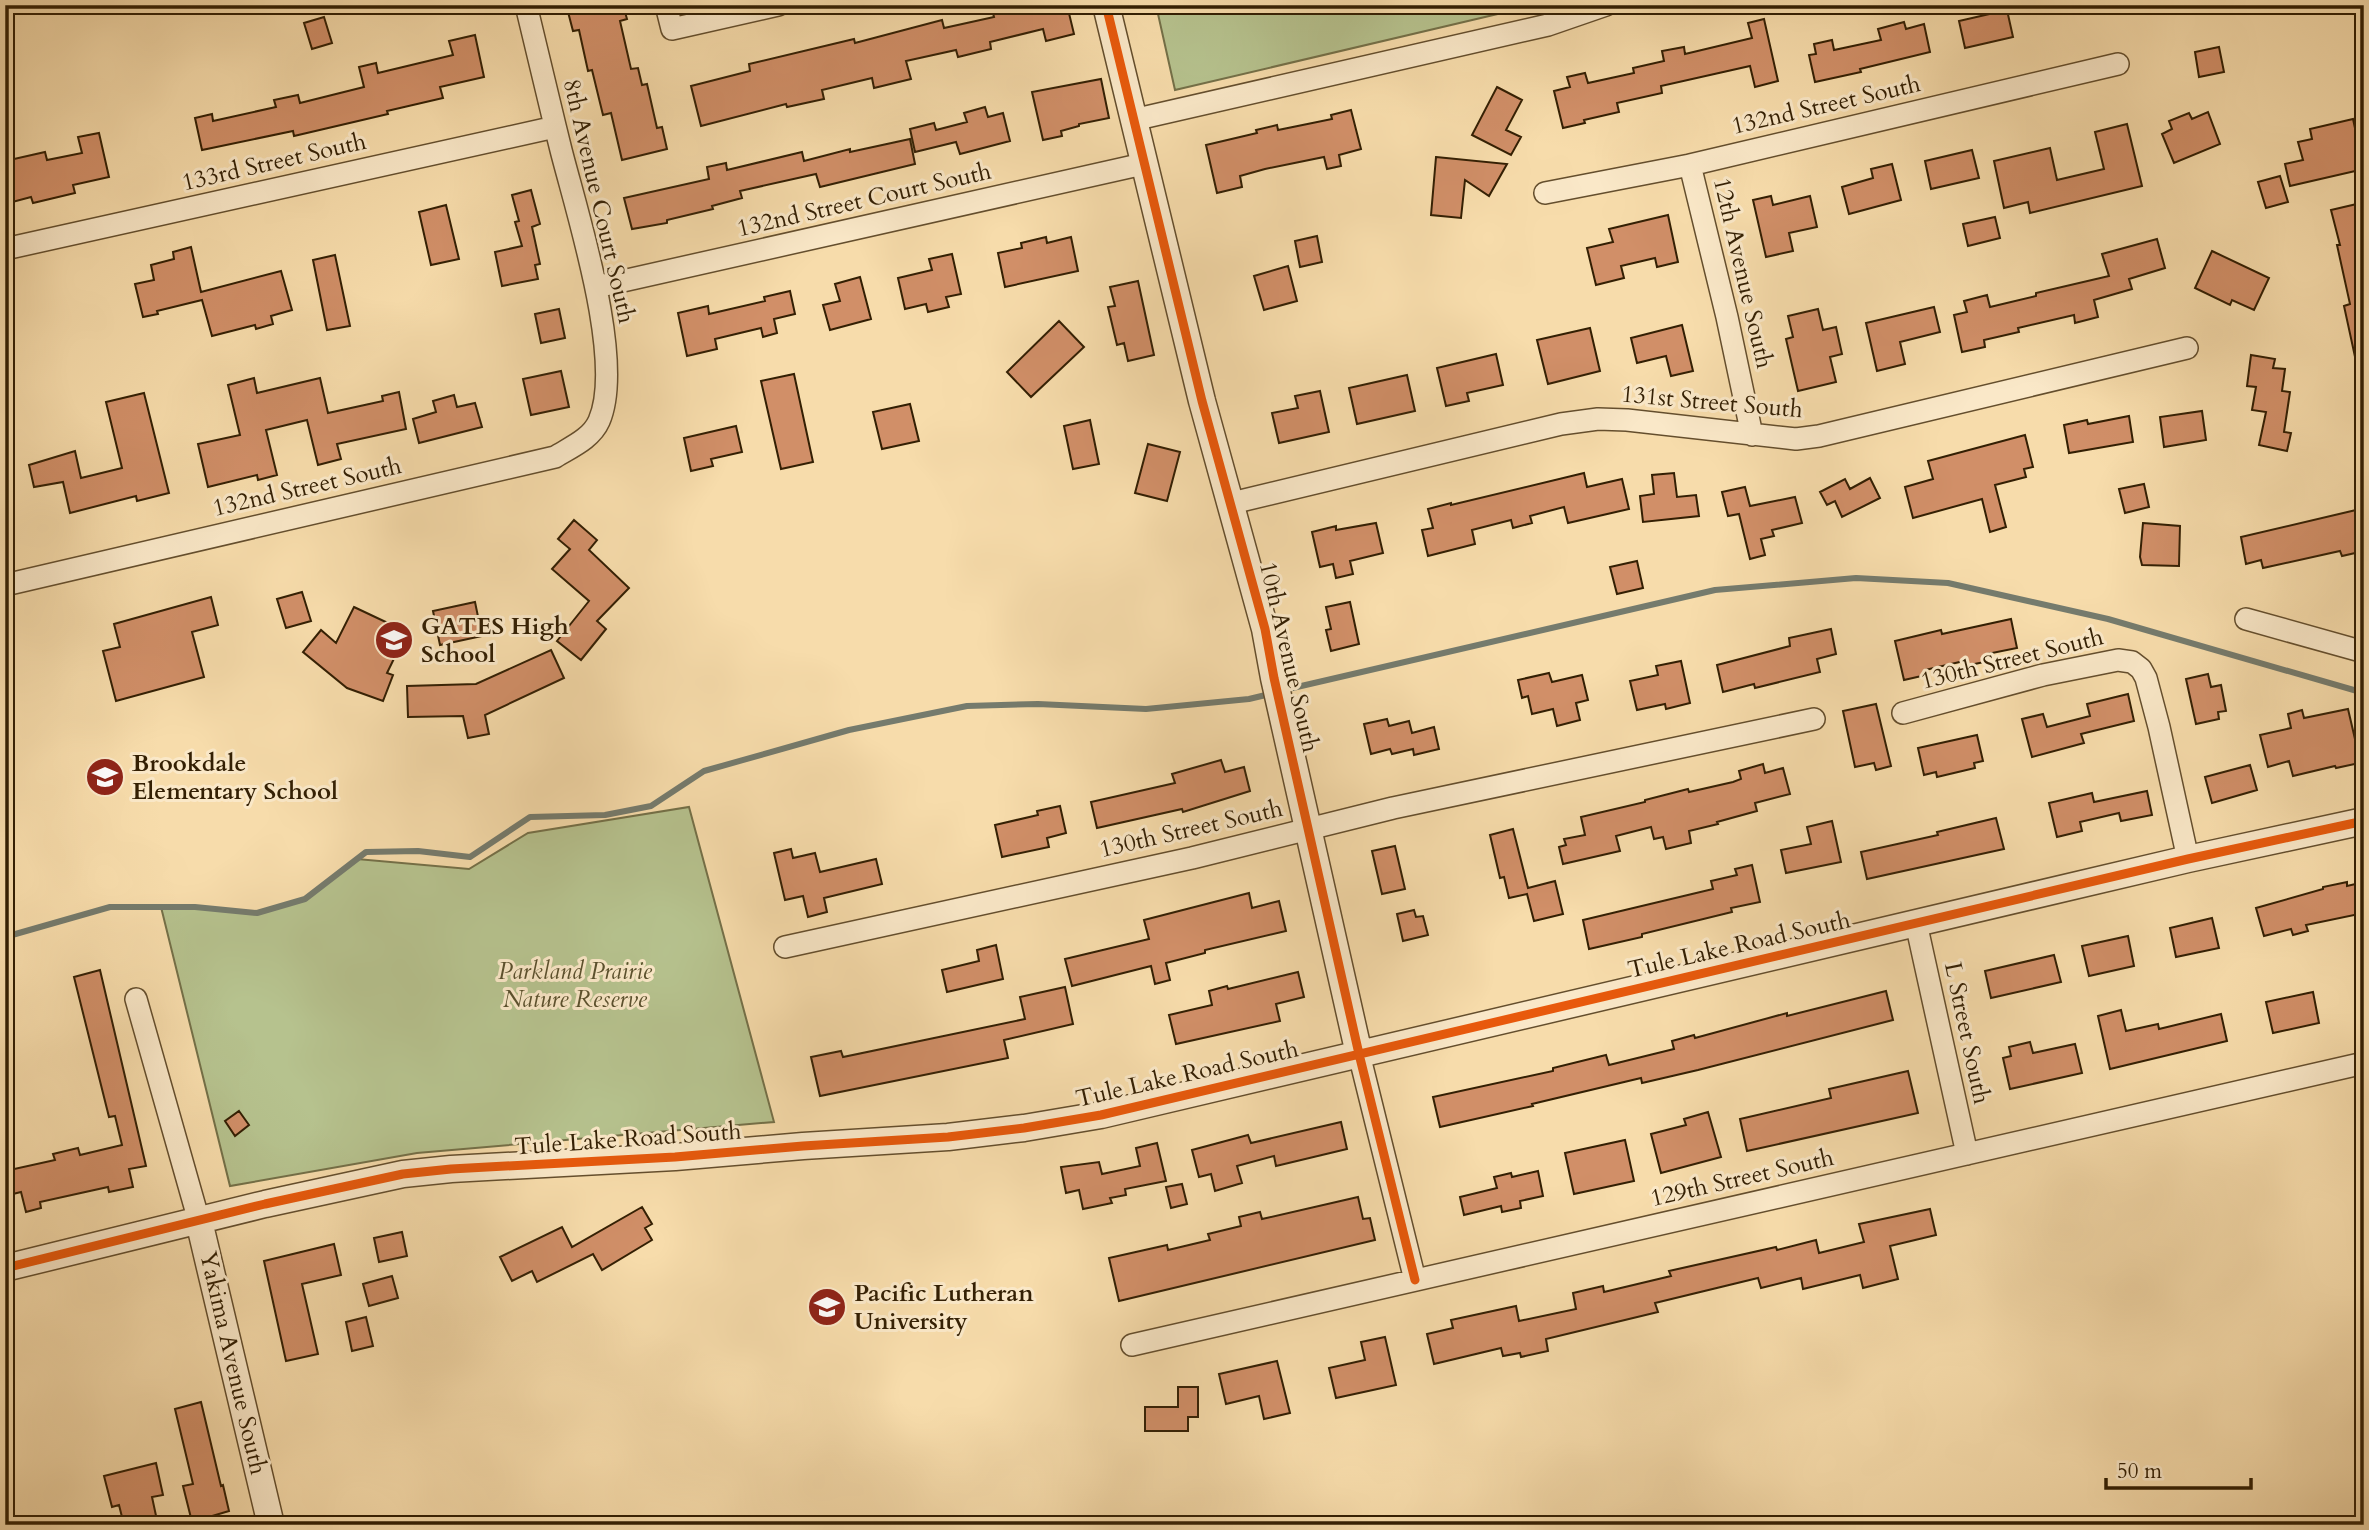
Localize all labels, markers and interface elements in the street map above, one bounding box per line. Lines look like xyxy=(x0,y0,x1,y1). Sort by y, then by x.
street label: 132nd Street South xyxy=(1728,67,1924,143)
street label: 8th Avenue Court South xyxy=(555,76,643,326)
street label: 133rd Street South xyxy=(179,125,369,199)
street label: 132nd Street Court South xyxy=(734,155,994,245)
street label: 12th Avenue South xyxy=(1705,174,1781,372)
street label: 131st Street South xyxy=(1620,378,1804,426)
street label: 132nd Street South xyxy=(209,449,405,525)
street label: 10th Avenue South xyxy=(1251,558,1327,756)
place label: GATES High School xyxy=(421,610,569,671)
school or university icon: GATES High School xyxy=(373,619,415,661)
street label: 130th Street South xyxy=(1917,620,2107,698)
place label: Brookdale Elementary School xyxy=(132,747,338,808)
school or university icon: Brookdale Elementary School xyxy=(84,756,126,798)
street label: 130th Street South xyxy=(1096,792,1286,866)
street label: Tule Lake Road South xyxy=(1624,903,1854,987)
park label: Parkland Prairie Nature Reserve xyxy=(498,955,653,1016)
street label: L Street South xyxy=(1936,959,1998,1107)
street label: Tule Lake Road South xyxy=(1072,1032,1302,1116)
street label: Tule Lake Road South xyxy=(513,1115,743,1163)
street label: 129th Street South xyxy=(1647,1141,1837,1215)
street label: Yakima Avenue South xyxy=(191,1248,275,1478)
place label: Pacific Lutheran University xyxy=(854,1277,1034,1338)
school or university icon: Pacific Lutheran University xyxy=(806,1286,848,1328)
scale bar xyxy=(2106,1446,2252,1490)
text: 50 m xyxy=(2117,1457,2162,1486)

